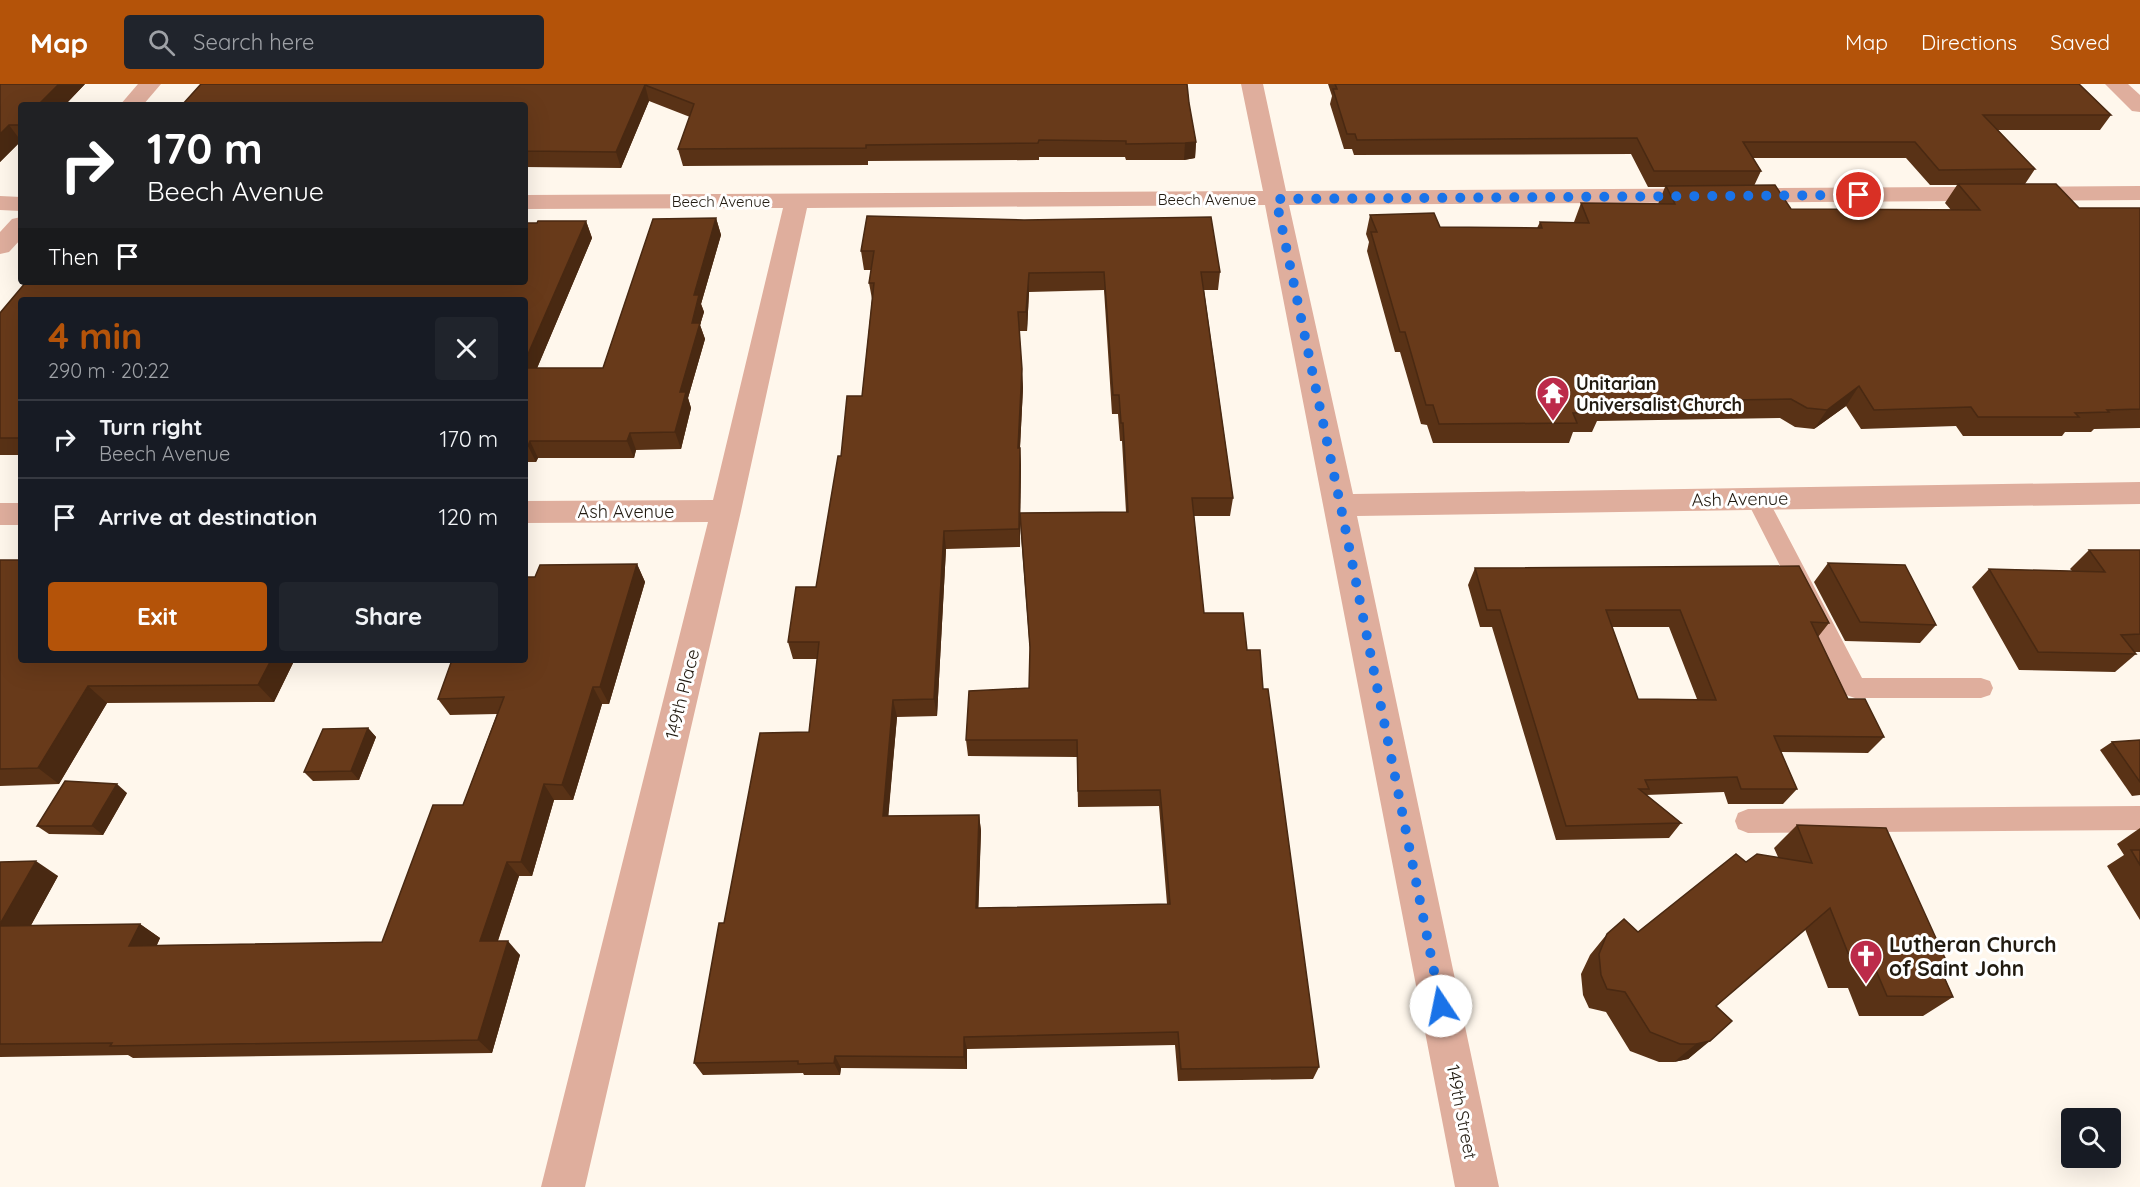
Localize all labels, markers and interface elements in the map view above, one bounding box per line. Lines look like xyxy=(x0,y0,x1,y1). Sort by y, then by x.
search box xyxy=(124,15,544,69)
text: Map xyxy=(30,25,88,60)
icon: search xyxy=(145,26,178,59)
text: Search here xyxy=(193,28,315,56)
text: Map xyxy=(1845,29,1888,55)
text: Directions xyxy=(1921,29,2017,55)
text: Saved xyxy=(2050,29,2110,55)
text: 170 m xyxy=(147,122,263,175)
icon: right xyxy=(48,126,126,204)
pin xyxy=(1833,169,1884,220)
text: Beech Avenue xyxy=(147,174,324,208)
icon: arrive xyxy=(1842,178,1875,211)
street label: Beech Avenue xyxy=(1158,190,1256,209)
street label: Beech Avenue xyxy=(672,192,770,211)
icon: arrive xyxy=(111,240,144,273)
text: Then xyxy=(48,243,99,271)
text: 4 min xyxy=(48,313,142,358)
button: close xyxy=(435,317,498,380)
text: 290 m · 20:22 xyxy=(48,358,170,383)
place label: Unitarian Universalist Church xyxy=(1576,372,1742,416)
temple icon: Unitarian Universalist Church xyxy=(1535,375,1571,422)
text: Turn right xyxy=(99,413,203,441)
icon: right xyxy=(48,423,81,456)
text: 170 m xyxy=(439,425,498,453)
text: Beech Avenue xyxy=(99,441,230,466)
street label: Ash Avenue xyxy=(1691,487,1789,511)
street label: Ash Avenue xyxy=(578,500,674,523)
icon: arrive xyxy=(48,501,81,534)
text: Arrive at destination xyxy=(99,503,317,531)
text: 120 m xyxy=(439,503,498,531)
button: Exit xyxy=(48,582,267,651)
button: Share xyxy=(279,582,498,651)
street label: 149th Place xyxy=(660,647,704,741)
place label: Lutheran Church of Saint John xyxy=(1889,931,2057,981)
church icon: Lutheran Church of Saint John xyxy=(1848,938,1884,985)
position arrow xyxy=(1409,974,1473,1038)
street label: 149th Street xyxy=(1442,1063,1482,1161)
map controls xyxy=(2061,1108,2121,1168)
button: search xyxy=(2061,1108,2121,1168)

